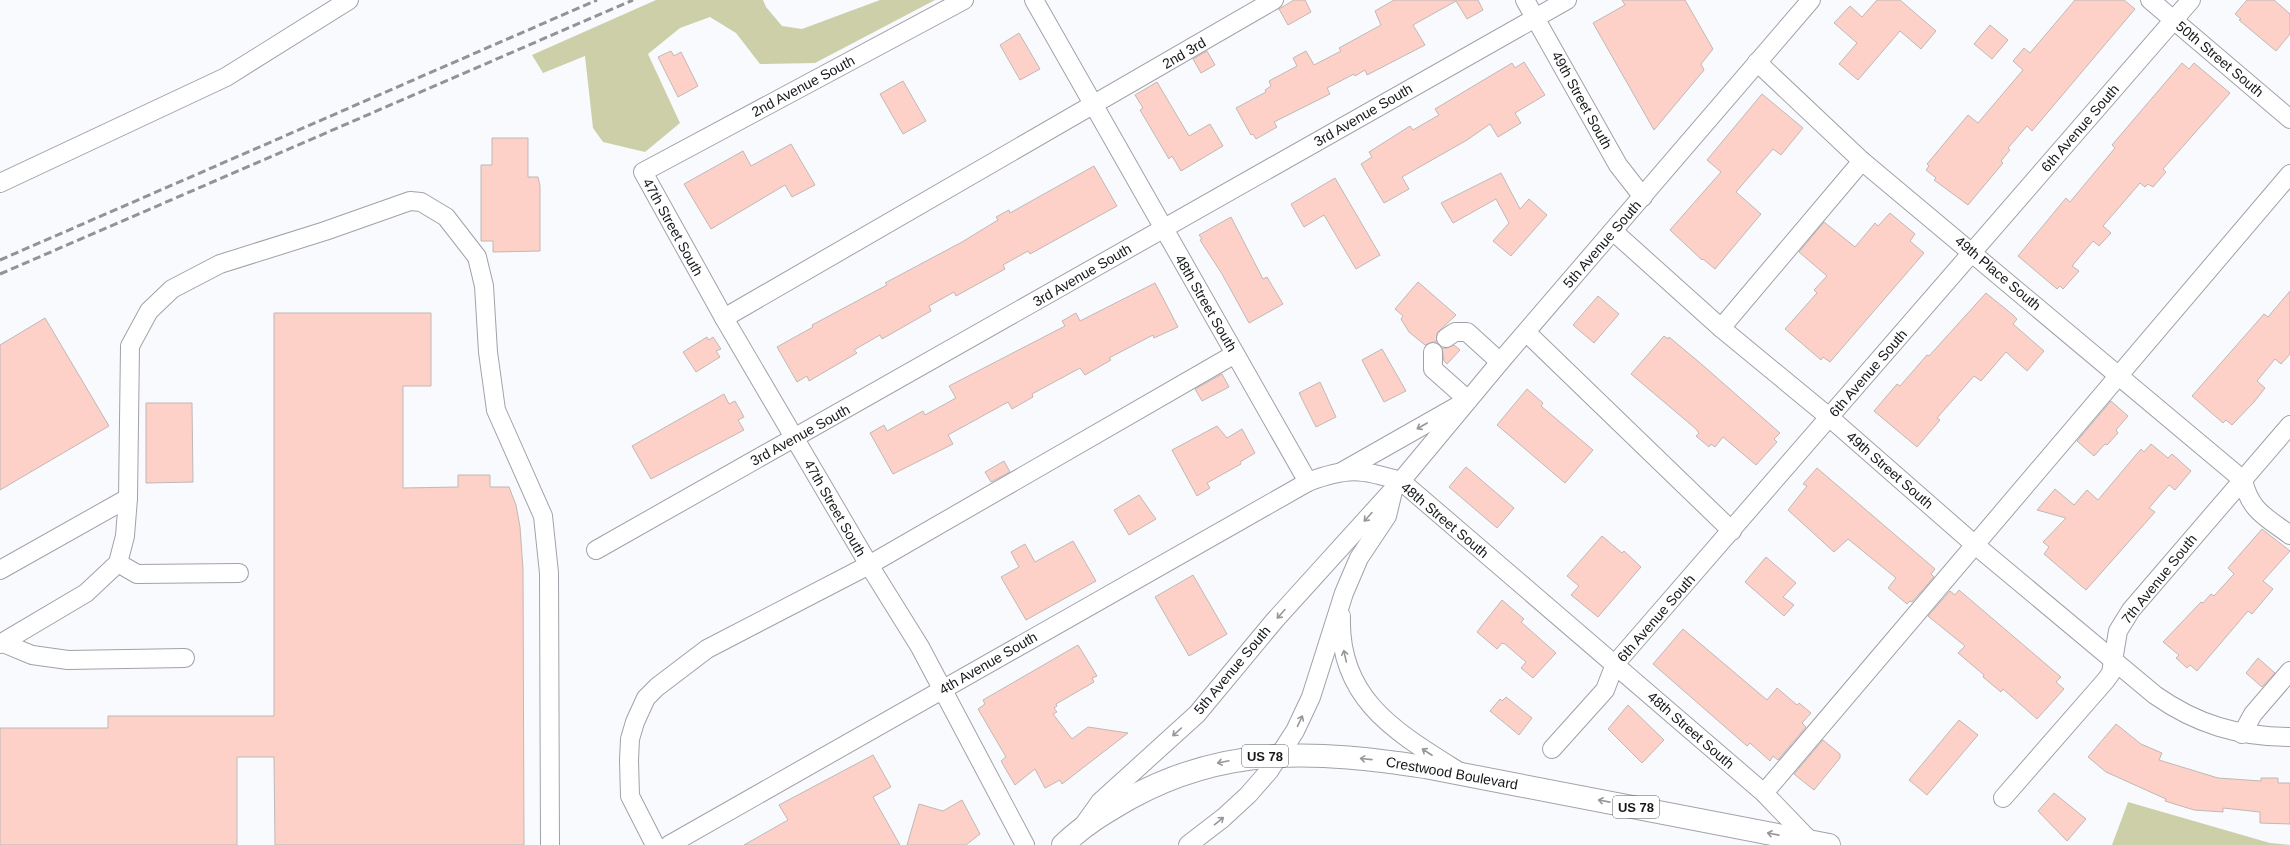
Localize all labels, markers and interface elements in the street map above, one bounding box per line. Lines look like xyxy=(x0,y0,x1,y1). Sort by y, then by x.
street label: 50th Street South xyxy=(2173,18,2267,100)
street label: 2nd 3rd xyxy=(1159,34,1209,72)
street label: 49th Street South xyxy=(1549,48,1615,152)
street label: 2nd Avenue South xyxy=(749,52,857,120)
street label: 3rd Avenue South xyxy=(1311,80,1415,150)
street label: 6th Avenue South xyxy=(2038,81,2122,175)
street label: 47th Street South xyxy=(640,175,706,279)
street label: 5th Avenue South xyxy=(1560,197,1644,291)
street label: 49th Place South xyxy=(1952,233,2044,313)
street label: 3rd Avenue South xyxy=(1030,240,1134,310)
street label: 48th Street South xyxy=(1172,252,1240,354)
street label: 6th Avenue South xyxy=(1826,326,1910,420)
street label: 3rd Avenue South xyxy=(748,401,852,469)
one-way arrow xyxy=(1416,422,1428,430)
street label: 49th Street South xyxy=(1844,428,1936,512)
street label: 47th Street South xyxy=(801,457,869,559)
street label: 48th Street South xyxy=(1398,479,1492,561)
one-way arrow xyxy=(1363,512,1373,522)
street label: 7th Avenue South xyxy=(2118,531,2200,627)
street label: 6th Avenue South xyxy=(1614,571,1698,665)
one-way arrow xyxy=(1277,608,1286,618)
street label: 5th Avenue South xyxy=(1190,623,1274,717)
street label: 4th Avenue South xyxy=(936,628,1040,698)
one-way arrow xyxy=(1341,650,1349,663)
street label: 48th Street South xyxy=(1645,688,1737,772)
one-way arrow xyxy=(1297,715,1304,727)
one-way arrow xyxy=(1172,727,1182,736)
road number: US 78 xyxy=(1242,745,1288,767)
one-way arrow xyxy=(1422,748,1433,756)
street label: Crestwood Boulevard xyxy=(1385,753,1519,793)
one-way arrow xyxy=(1360,755,1373,763)
one-way arrow xyxy=(1217,759,1230,767)
one-way arrow xyxy=(1598,796,1611,804)
road number: US 78 xyxy=(1613,796,1659,818)
one-way arrow xyxy=(1214,817,1225,826)
one-way arrow xyxy=(1767,830,1780,838)

